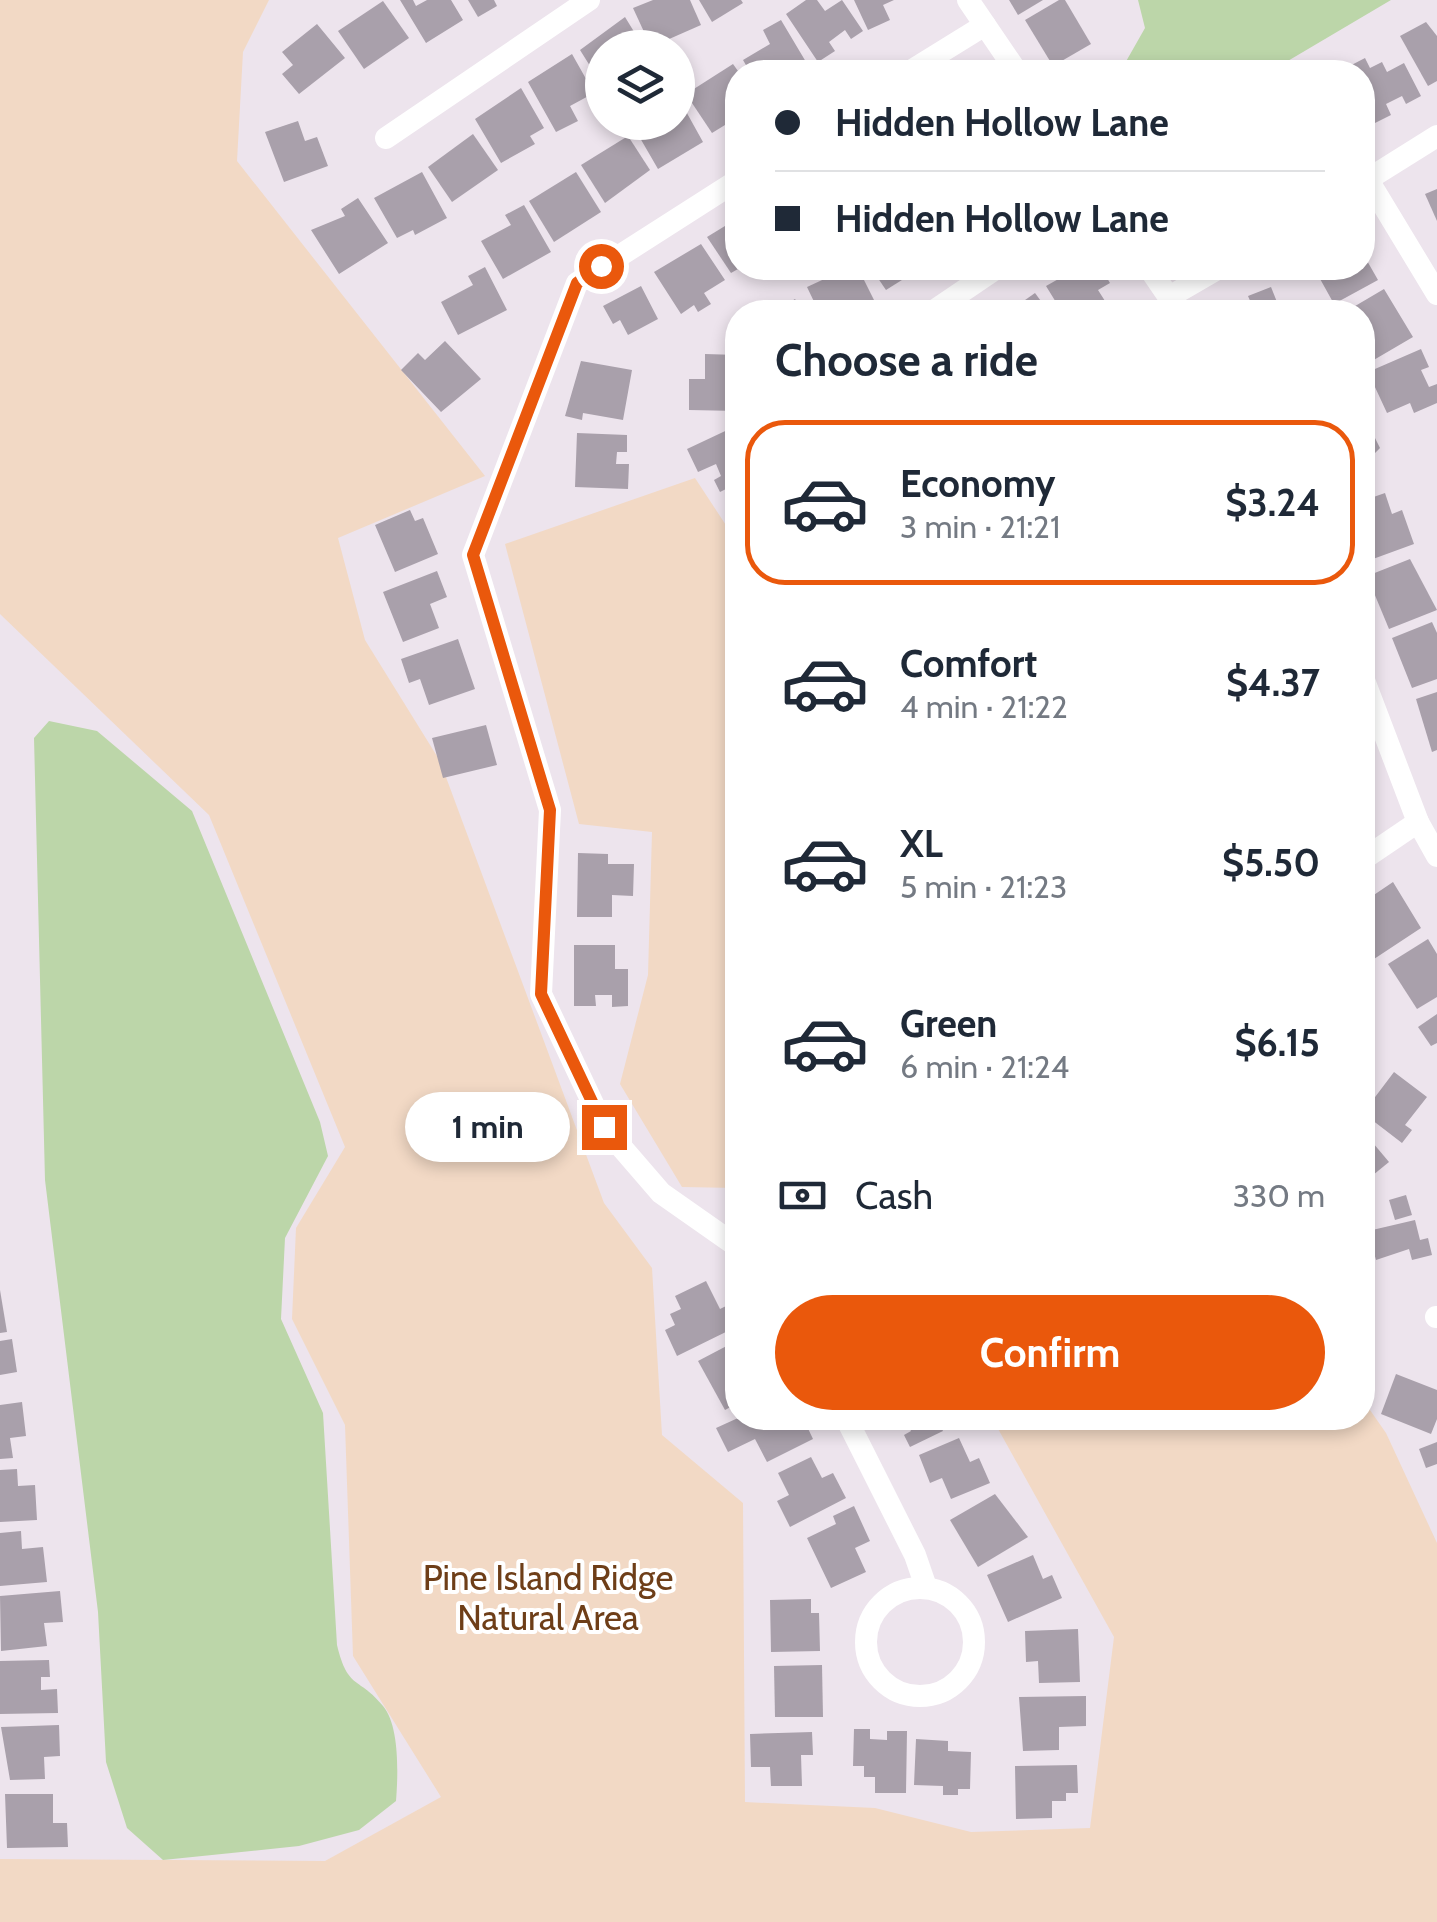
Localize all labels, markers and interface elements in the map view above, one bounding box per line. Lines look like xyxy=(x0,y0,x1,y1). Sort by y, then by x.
map controls xyxy=(585,30,695,140)
button: layers xyxy=(585,30,695,140)
text: Hidden Hollow Lane xyxy=(835,99,1169,146)
text: Hidden Hollow Lane xyxy=(835,195,1169,242)
route start xyxy=(579,244,624,289)
text: Choose a ride xyxy=(775,333,1038,387)
icon: car xyxy=(780,458,870,548)
text: Economy xyxy=(900,460,1055,507)
text: $3.24 xyxy=(1225,479,1320,526)
text: 3 min · 21:21 xyxy=(900,507,1060,546)
icon: car xyxy=(780,638,870,728)
text: Comfort xyxy=(900,640,1037,687)
text: $4.37 xyxy=(1226,659,1320,706)
text: 4 min · 21:22 xyxy=(900,687,1068,726)
icon: car xyxy=(780,818,870,908)
text: XL xyxy=(900,820,943,867)
text: $5.50 xyxy=(1222,839,1320,886)
text: 5 min · 21:23 xyxy=(900,867,1067,906)
icon: car xyxy=(780,998,870,1088)
text: Green xyxy=(900,1000,997,1047)
text: $6.15 xyxy=(1234,1019,1320,1066)
text: 6 min · 21:24 xyxy=(900,1047,1069,1086)
callout: 1 min xyxy=(404,1092,569,1162)
route end xyxy=(582,1105,627,1150)
text: 1 min xyxy=(451,1107,524,1146)
icon: cash xyxy=(775,1168,830,1223)
text: Cash xyxy=(855,1172,933,1219)
text: 330 m xyxy=(1233,1176,1325,1215)
button: Confirm xyxy=(775,1295,1325,1410)
park label: Pine Island Ridge Natural Area xyxy=(423,1556,673,1639)

